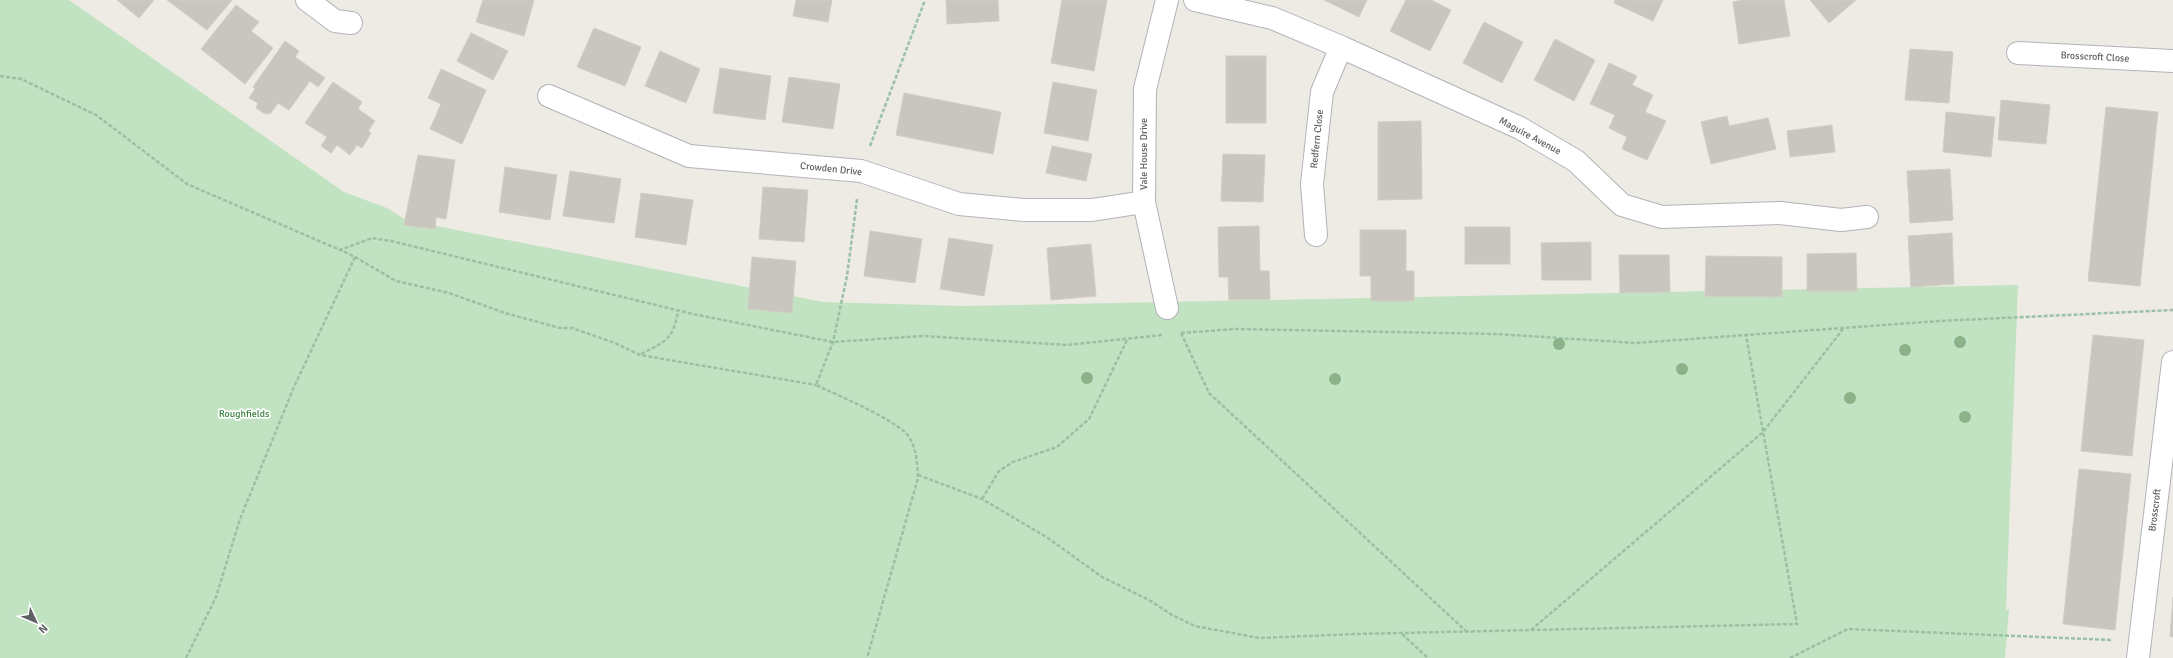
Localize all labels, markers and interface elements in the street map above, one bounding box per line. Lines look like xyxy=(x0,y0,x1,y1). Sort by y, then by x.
street label: Brosscroft Close xyxy=(2060,49,2130,65)
street label: Redfern Close xyxy=(1308,109,1326,169)
street label: Maguire Avenue xyxy=(1497,115,1563,157)
street label: Vale House Drive xyxy=(1138,118,1150,190)
street label: Crowden Drive xyxy=(799,160,863,178)
park label: Roughfields xyxy=(219,408,270,420)
street label: Brosscroft xyxy=(2146,487,2164,532)
north arrow xyxy=(16,602,56,642)
text: N xyxy=(35,621,50,636)

